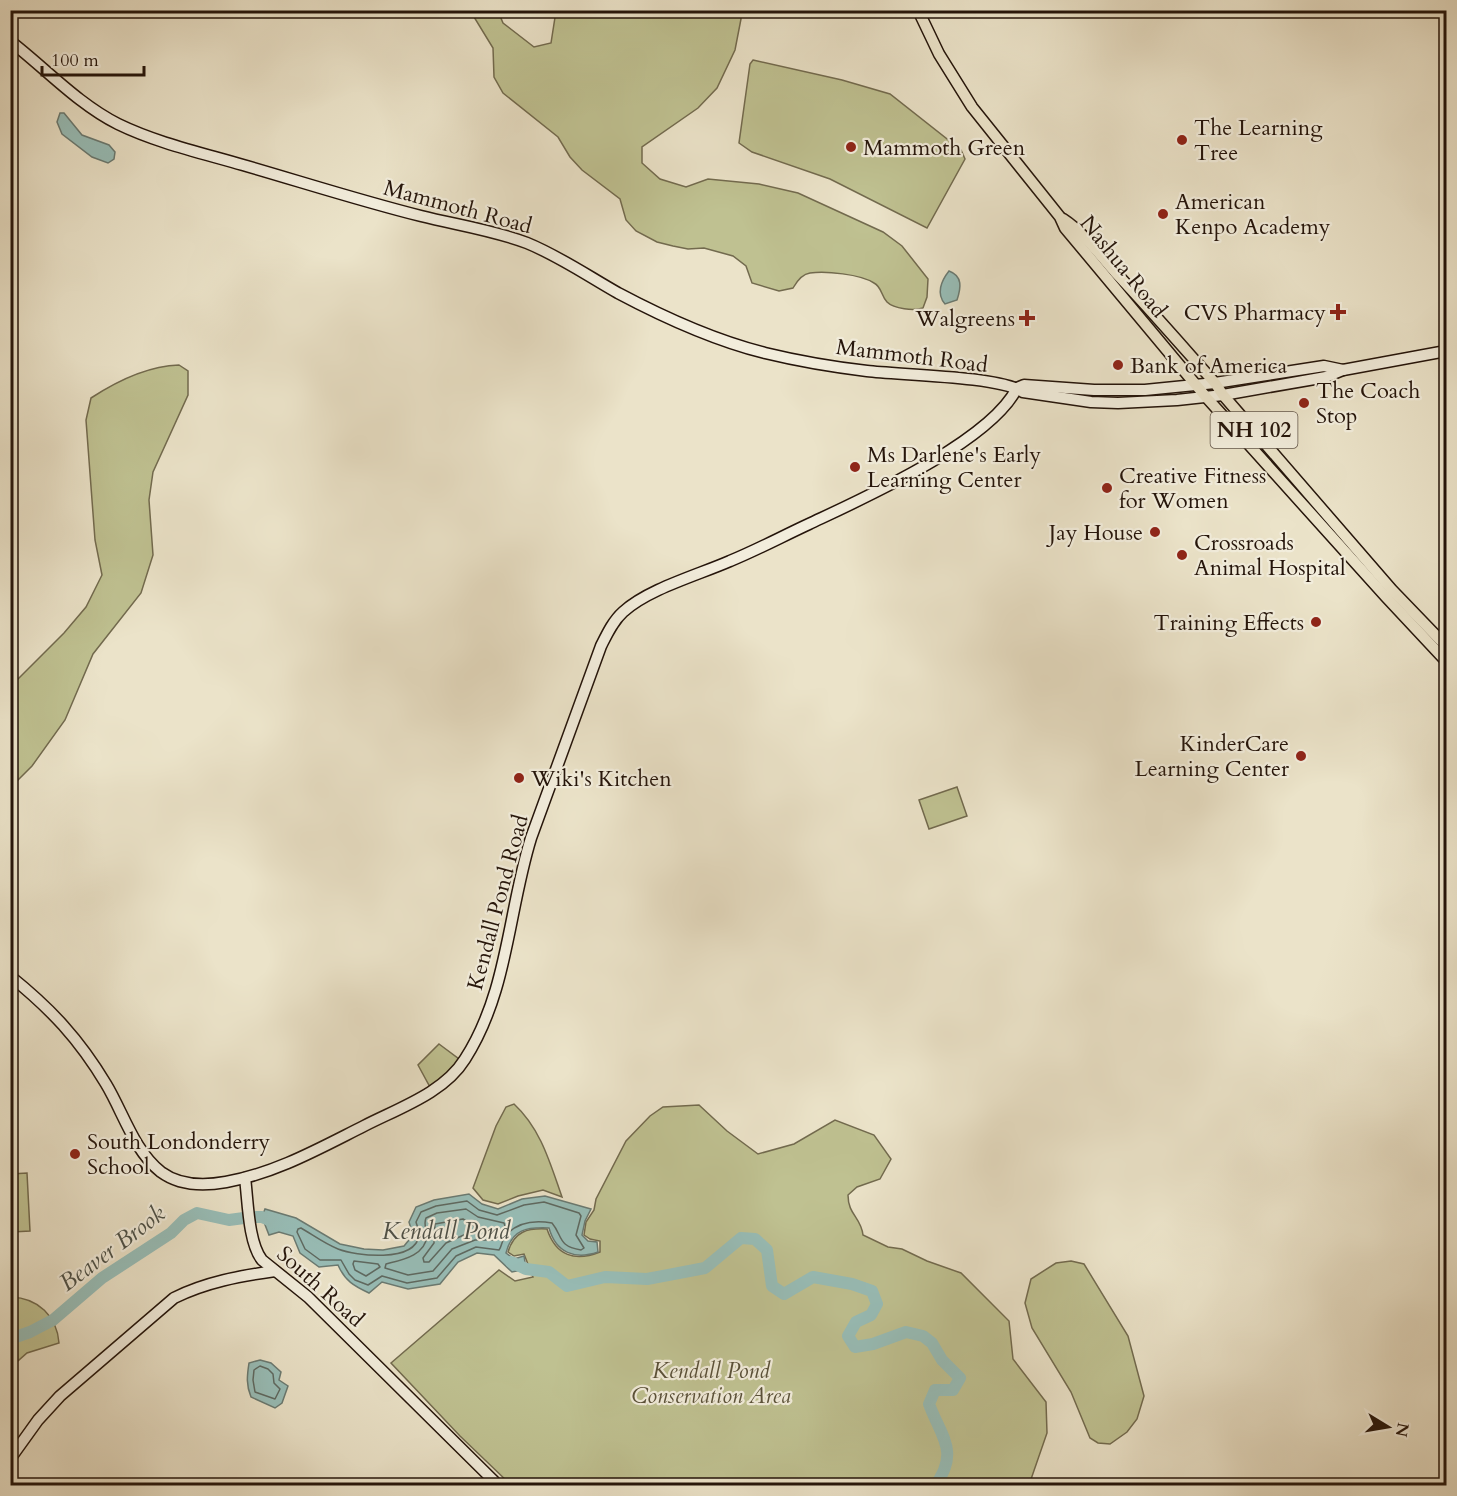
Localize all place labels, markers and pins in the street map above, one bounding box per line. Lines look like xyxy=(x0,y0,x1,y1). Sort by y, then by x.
place label: The Learning Tree xyxy=(1194,113,1323,168)
place label: Mammoth Green xyxy=(863,133,1026,163)
marker: The Learning Tree xyxy=(1175,133,1189,147)
marker: Mammoth Green xyxy=(844,140,858,154)
place label: American Kenpo Academy xyxy=(1175,187,1331,242)
marker: American Kenpo Academy xyxy=(1156,207,1170,221)
place label: CVS Pharmacy xyxy=(1184,298,1326,328)
place label: Walgreens xyxy=(914,304,1015,334)
marker: CVS Pharmacy xyxy=(1331,305,1345,319)
marker: Walgreens xyxy=(1020,311,1034,325)
place label: Bank of America xyxy=(1130,351,1288,381)
marker: Bank of America xyxy=(1111,358,1125,372)
place label: The Coach Stop xyxy=(1316,376,1420,431)
marker: The Coach Stop xyxy=(1297,396,1311,410)
place label: Ms Darlene's Early Learning Center xyxy=(867,440,1041,495)
marker: Ms Darlene's Early Learning Center xyxy=(848,460,862,474)
place label: Creative Fitness for Women xyxy=(1119,461,1266,516)
marker: Creative Fitness for Women xyxy=(1100,481,1114,495)
place label: Jay House xyxy=(1046,518,1143,548)
marker: Jay House xyxy=(1148,525,1162,539)
place label: Crossroads Animal Hospital xyxy=(1194,528,1346,583)
marker: Crossroads Animal Hospital xyxy=(1175,548,1189,562)
place label: Training Effects xyxy=(1154,608,1304,638)
marker: Training Effects xyxy=(1309,615,1323,629)
place label: KinderCare Learning Center xyxy=(1134,729,1290,784)
marker: KinderCare Learning Center xyxy=(1294,749,1308,763)
place label: Wiki's Kitchen xyxy=(530,764,672,794)
marker: Wiki's Kitchen xyxy=(512,771,526,785)
place label: South Londonderry School xyxy=(87,1127,270,1182)
marker: South Londonderry School xyxy=(68,1147,82,1161)

